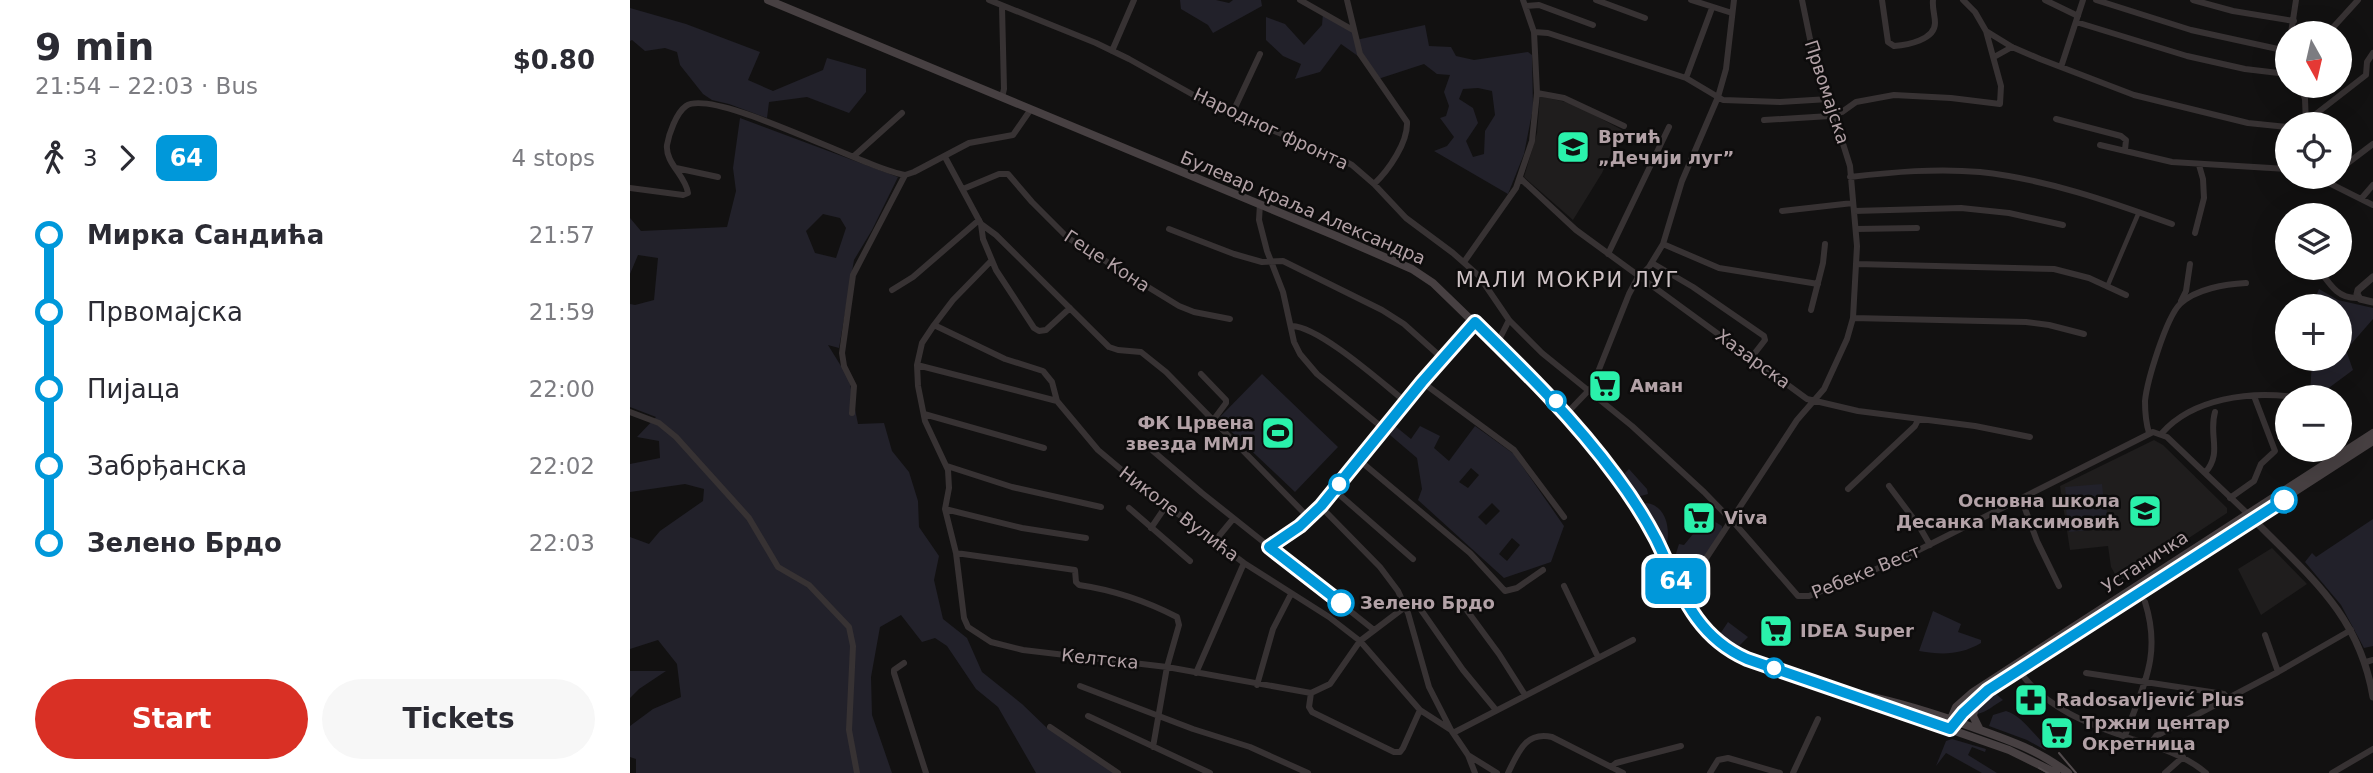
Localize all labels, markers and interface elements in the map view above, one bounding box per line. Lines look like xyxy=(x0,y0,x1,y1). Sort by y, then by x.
north arrow xyxy=(2275,21,2352,98)
map controls xyxy=(2275,21,2352,462)
text: 9 min xyxy=(35,25,154,69)
street label: Првомајска xyxy=(1801,37,1854,146)
text: $0.80 xyxy=(513,45,595,75)
text: 21:54 – 22:03 · Bus xyxy=(35,73,258,99)
street label: Народног фронта xyxy=(1190,83,1352,174)
button: locate xyxy=(2275,112,2352,189)
place label: Вртић „Дечији луг” xyxy=(1598,126,1734,168)
school or university icon: Вртић „Дечији луг” xyxy=(1554,128,1592,166)
icon: walk xyxy=(35,139,73,177)
icon: forward xyxy=(108,139,146,177)
text: 64 xyxy=(170,144,203,172)
text: 3 xyxy=(83,145,98,171)
text: 4 stops xyxy=(511,145,595,171)
street label: Булевар краља Александра xyxy=(1178,146,1429,269)
button: layers xyxy=(2275,203,2352,280)
text: Мирка Сандића xyxy=(87,220,324,250)
text: 21:57 xyxy=(529,222,595,248)
street label: Геце Кона xyxy=(1061,225,1154,296)
district label: МАЛИ МОКРИ ЛУГ xyxy=(1456,268,1680,292)
button: + xyxy=(2275,294,2352,371)
text: Првомајска xyxy=(87,297,243,327)
text: 21:59 xyxy=(529,299,595,325)
street label: Хазарска xyxy=(1712,324,1795,393)
supermarket icon: Аман xyxy=(1586,367,1624,405)
text: Пијаца xyxy=(87,374,180,404)
place label: Аман xyxy=(1630,375,1683,396)
text: 22:00 xyxy=(529,376,595,402)
button: − xyxy=(2275,385,2352,462)
unlabelled marker xyxy=(1546,391,1566,411)
place label: ФК Црвена звезда ММЛ xyxy=(1126,412,1254,454)
sports icon: ФК Црвена звезда ММЛ xyxy=(1259,414,1297,452)
text: Забрђанска xyxy=(87,451,247,481)
text: 22:02 xyxy=(529,453,595,479)
street label: Николе Вулића xyxy=(1115,462,1243,565)
unlabelled marker xyxy=(1329,474,1349,494)
unlabelled marker xyxy=(2271,487,2297,513)
place label: Основна школа Десанка Максимовић xyxy=(1896,490,2120,532)
school or university icon: Основна школа Десанка Максимовић xyxy=(2126,492,2164,530)
supermarket icon: Viva xyxy=(1680,499,1718,537)
place label: Viva xyxy=(1724,507,1768,528)
street label: Устаничка xyxy=(2098,526,2192,597)
text: Зелено Брдо xyxy=(87,528,282,558)
text: 22:03 xyxy=(529,530,595,556)
street label: Ребеке Вест xyxy=(1808,540,1923,603)
line badge: 64 xyxy=(1644,558,1708,604)
text: 64 xyxy=(1659,567,1693,595)
marker: Зелено Брдо xyxy=(1328,590,1354,616)
place label: Зелено Брдо xyxy=(1360,592,1495,613)
supermarket icon: IDEA Super xyxy=(1757,612,1795,650)
place label: IDEA Super xyxy=(1800,620,1914,641)
street label: Келтска xyxy=(1060,644,1140,673)
unlabelled marker xyxy=(1764,658,1784,678)
button: Start xyxy=(35,679,308,759)
button: Tickets xyxy=(322,679,595,759)
pharmacy icon: Radosavljević Plus xyxy=(2012,681,2050,719)
place label: Radosavljević Plus xyxy=(2056,689,2244,710)
place label: Тржни центар Окретница xyxy=(2082,712,2230,754)
supermarket icon: Тржни центар Окретница xyxy=(2038,714,2076,752)

